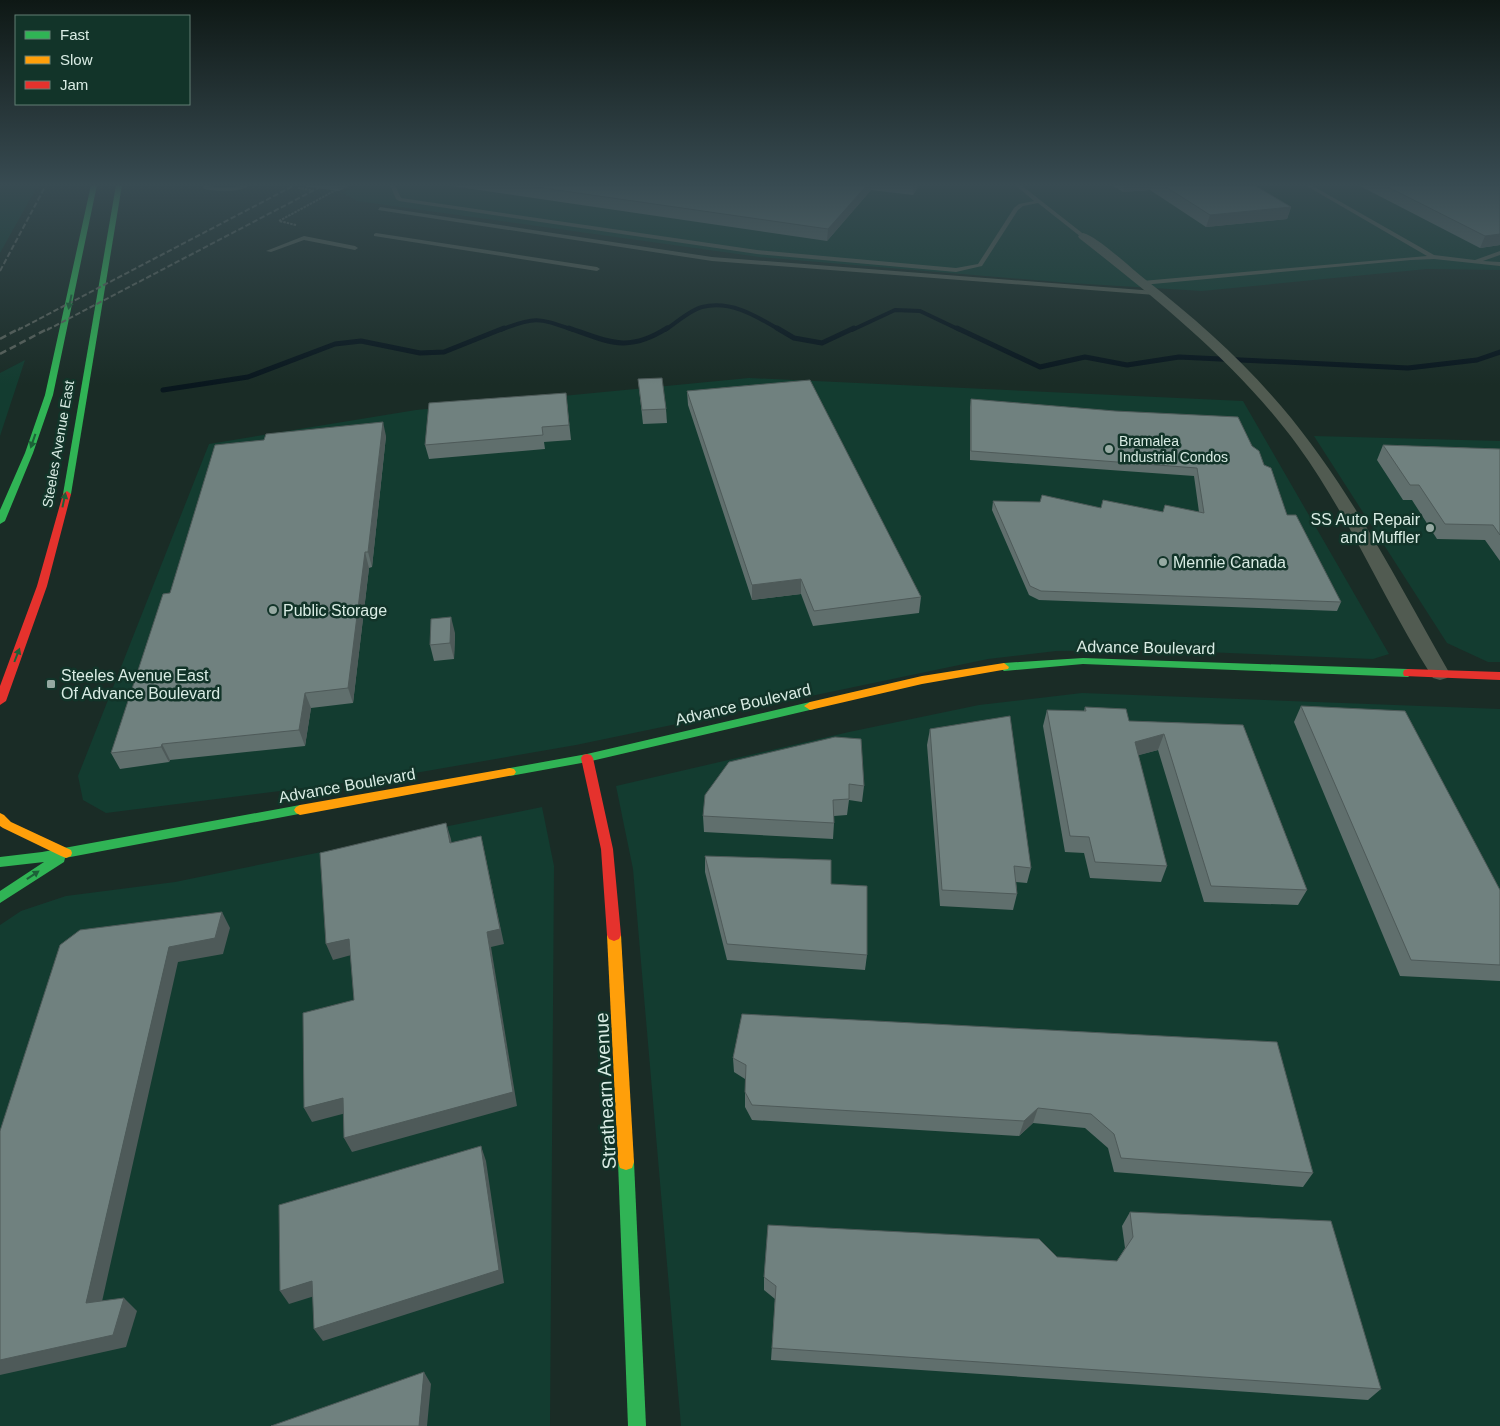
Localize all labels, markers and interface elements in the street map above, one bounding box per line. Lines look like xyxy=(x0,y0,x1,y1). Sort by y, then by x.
legend xyxy=(15,15,190,105)
text: Fast xyxy=(60,26,90,43)
text: Slow xyxy=(60,51,93,68)
text: Jam xyxy=(60,76,88,93)
one-way arrow xyxy=(65,295,73,311)
street label: Steeles Avenue East xyxy=(39,379,77,509)
place label: Bramalea Industrial Condos xyxy=(1119,433,1228,465)
one-way arrow xyxy=(29,434,37,449)
marker: Bramalea Industrial Condos xyxy=(1103,443,1115,455)
one-way arrow xyxy=(60,492,68,507)
place label: SS Auto Repair and Muffler xyxy=(1311,511,1421,546)
marker: SS Auto Repair and Muffler xyxy=(1424,522,1436,534)
place label: Mennie Canada xyxy=(1173,554,1286,571)
marker: Mennie Canada xyxy=(1157,556,1169,568)
place label: Public Storage xyxy=(283,602,387,619)
marker: Public Storage xyxy=(267,604,279,616)
street label: Advance Boulevard xyxy=(1076,638,1216,657)
one-way arrow xyxy=(14,648,21,663)
place label: Steeles Avenue East Of Advance Boulevard xyxy=(61,667,220,702)
marker: Steeles Avenue East Of Advance Boulevard xyxy=(45,678,57,690)
street label: Advance Boulevard xyxy=(674,681,813,728)
street label: Advance Boulevard xyxy=(277,765,417,806)
one-way arrow xyxy=(26,871,40,880)
street label: Strathearn Avenue xyxy=(591,1012,620,1170)

